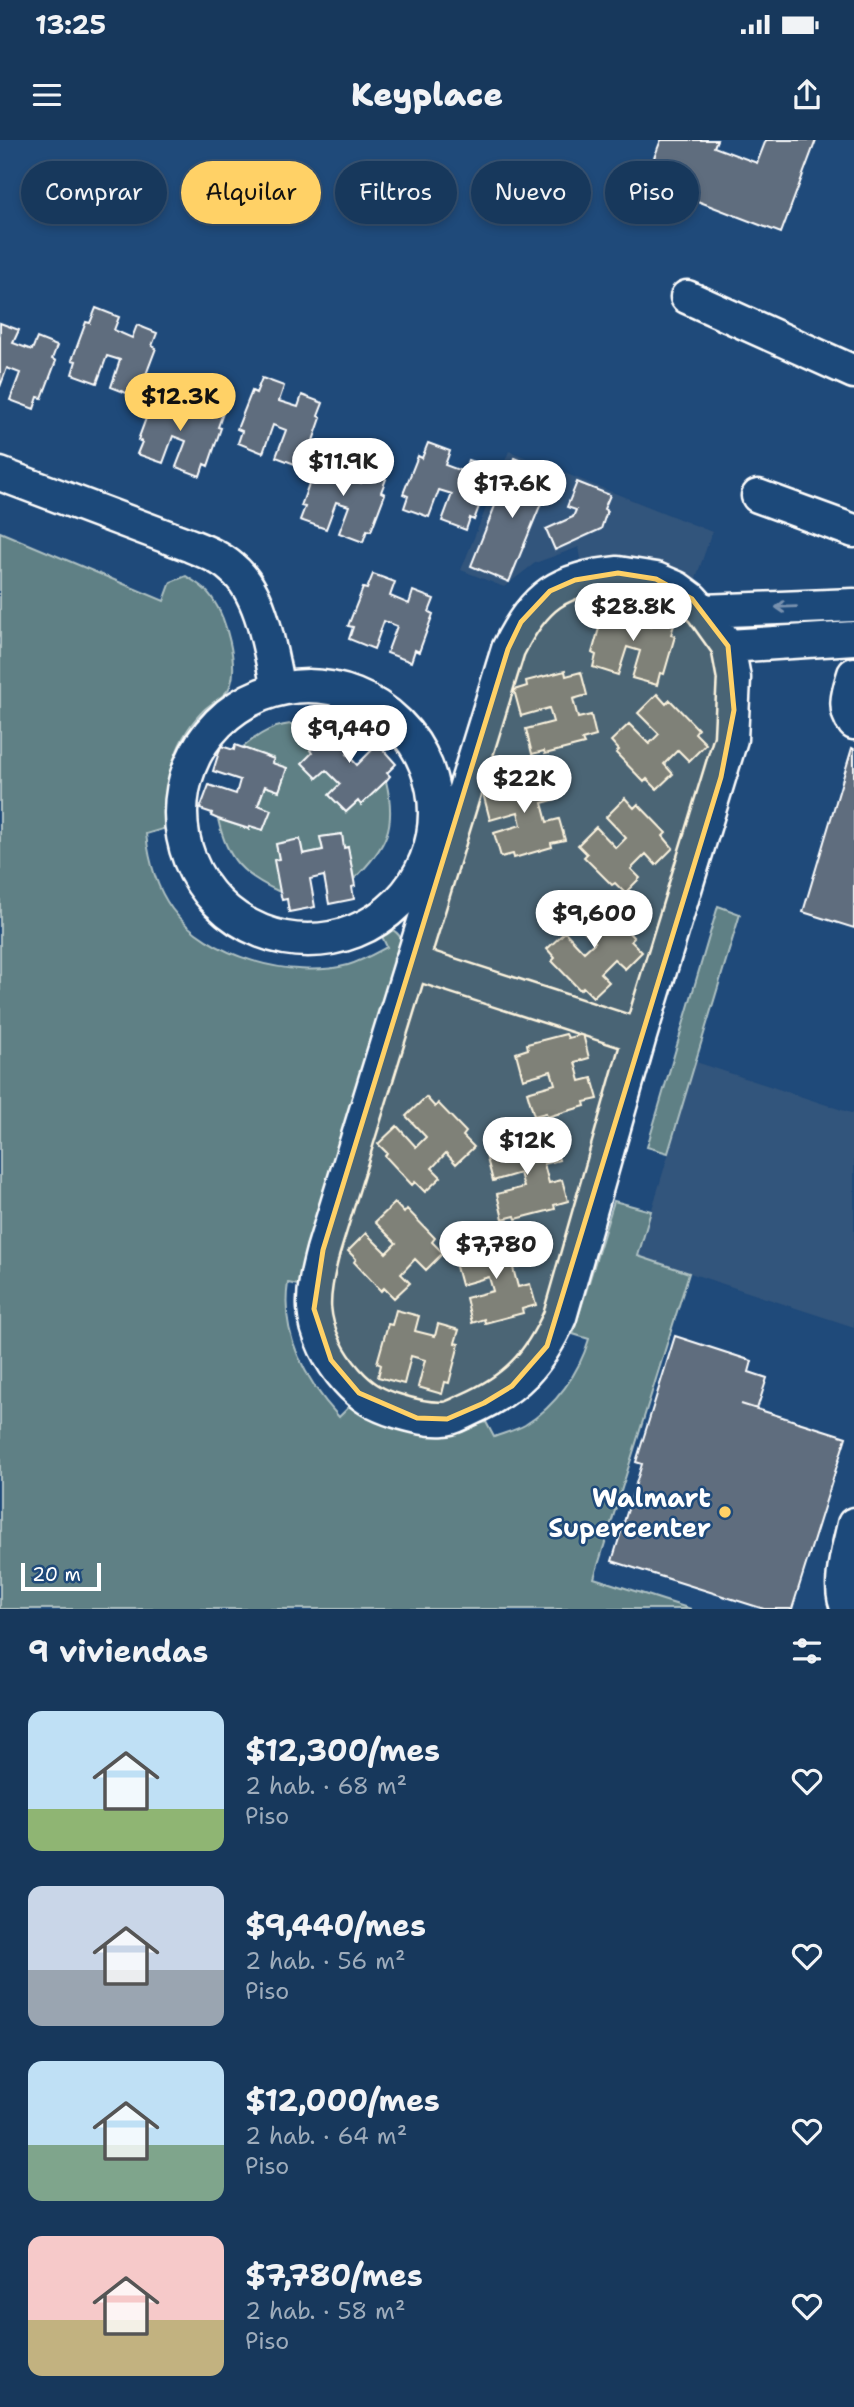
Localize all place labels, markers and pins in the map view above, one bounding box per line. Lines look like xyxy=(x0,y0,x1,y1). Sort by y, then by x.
pin: $12.3K xyxy=(123,373,237,433)
pin: $11.9K xyxy=(286,438,400,498)
pin: $17.6K xyxy=(455,460,569,520)
pin: $28.8K xyxy=(576,584,690,643)
pin: $9,440 xyxy=(292,706,406,765)
pin: $22K xyxy=(483,756,565,815)
pin: $9,600 xyxy=(537,890,651,950)
pin: $12K xyxy=(486,1118,568,1177)
pin: $7,780 xyxy=(439,1222,553,1281)
place label: Walmart Supercenter xyxy=(548,1480,711,1545)
marker: Walmart Supercenter xyxy=(717,1504,733,1520)

